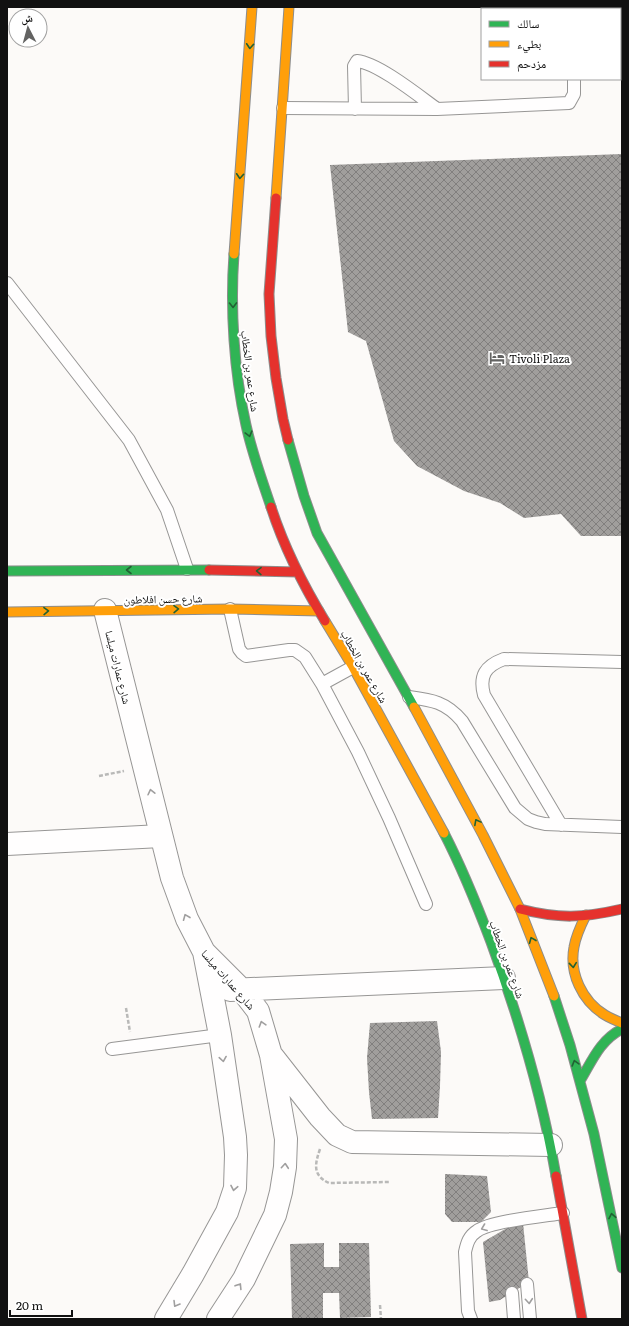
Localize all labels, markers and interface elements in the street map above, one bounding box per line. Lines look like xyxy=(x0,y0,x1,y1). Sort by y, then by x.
north arrow xyxy=(8,8,48,48)
text: ش xyxy=(20,8,34,27)
legend xyxy=(481,8,621,80)
text: سالك xyxy=(517,14,539,32)
text: بطيء xyxy=(517,34,541,54)
one-way arrow xyxy=(245,43,254,49)
text: مزدحم xyxy=(517,54,546,72)
one-way arrow xyxy=(236,173,245,179)
one-way arrow xyxy=(229,302,237,308)
street label: شارع عمر بن الخطاب xyxy=(238,329,264,413)
hotel icon: Tivoli Plaza xyxy=(488,349,506,367)
place label: Tivoli Plaza xyxy=(509,350,570,366)
one-way arrow xyxy=(244,431,252,437)
one-way arrow xyxy=(126,566,132,574)
one-way arrow xyxy=(256,567,262,575)
street label: شارع حسن افلاطون xyxy=(123,589,203,607)
one-way arrow xyxy=(173,605,179,614)
one-way arrow xyxy=(43,607,49,615)
street label: شارع عمر بن الخطاب xyxy=(338,626,392,706)
street label: شارع عمارات ميلسا xyxy=(102,629,136,705)
one-way arrow xyxy=(147,789,155,795)
one-way arrow xyxy=(474,819,481,827)
one-way arrow xyxy=(183,914,191,921)
street label: شارع عمر بن الخطاب xyxy=(486,918,530,1000)
one-way arrow xyxy=(529,936,537,944)
street label: شارع عمارات ميلسا xyxy=(198,945,260,1013)
one-way arrow xyxy=(568,962,577,968)
one-way arrow xyxy=(258,1021,267,1028)
one-way arrow xyxy=(218,1056,227,1062)
one-way arrow xyxy=(571,1059,579,1066)
one-way arrow xyxy=(280,1163,289,1169)
one-way arrow xyxy=(230,1185,238,1191)
one-way arrow xyxy=(608,1213,616,1219)
one-way arrow xyxy=(480,1223,487,1232)
one-way arrow xyxy=(235,1283,242,1290)
scale bar xyxy=(10,1292,72,1318)
text: 20 m xyxy=(16,1296,43,1314)
one-way arrow xyxy=(524,1298,533,1304)
one-way arrow xyxy=(173,1300,180,1307)

